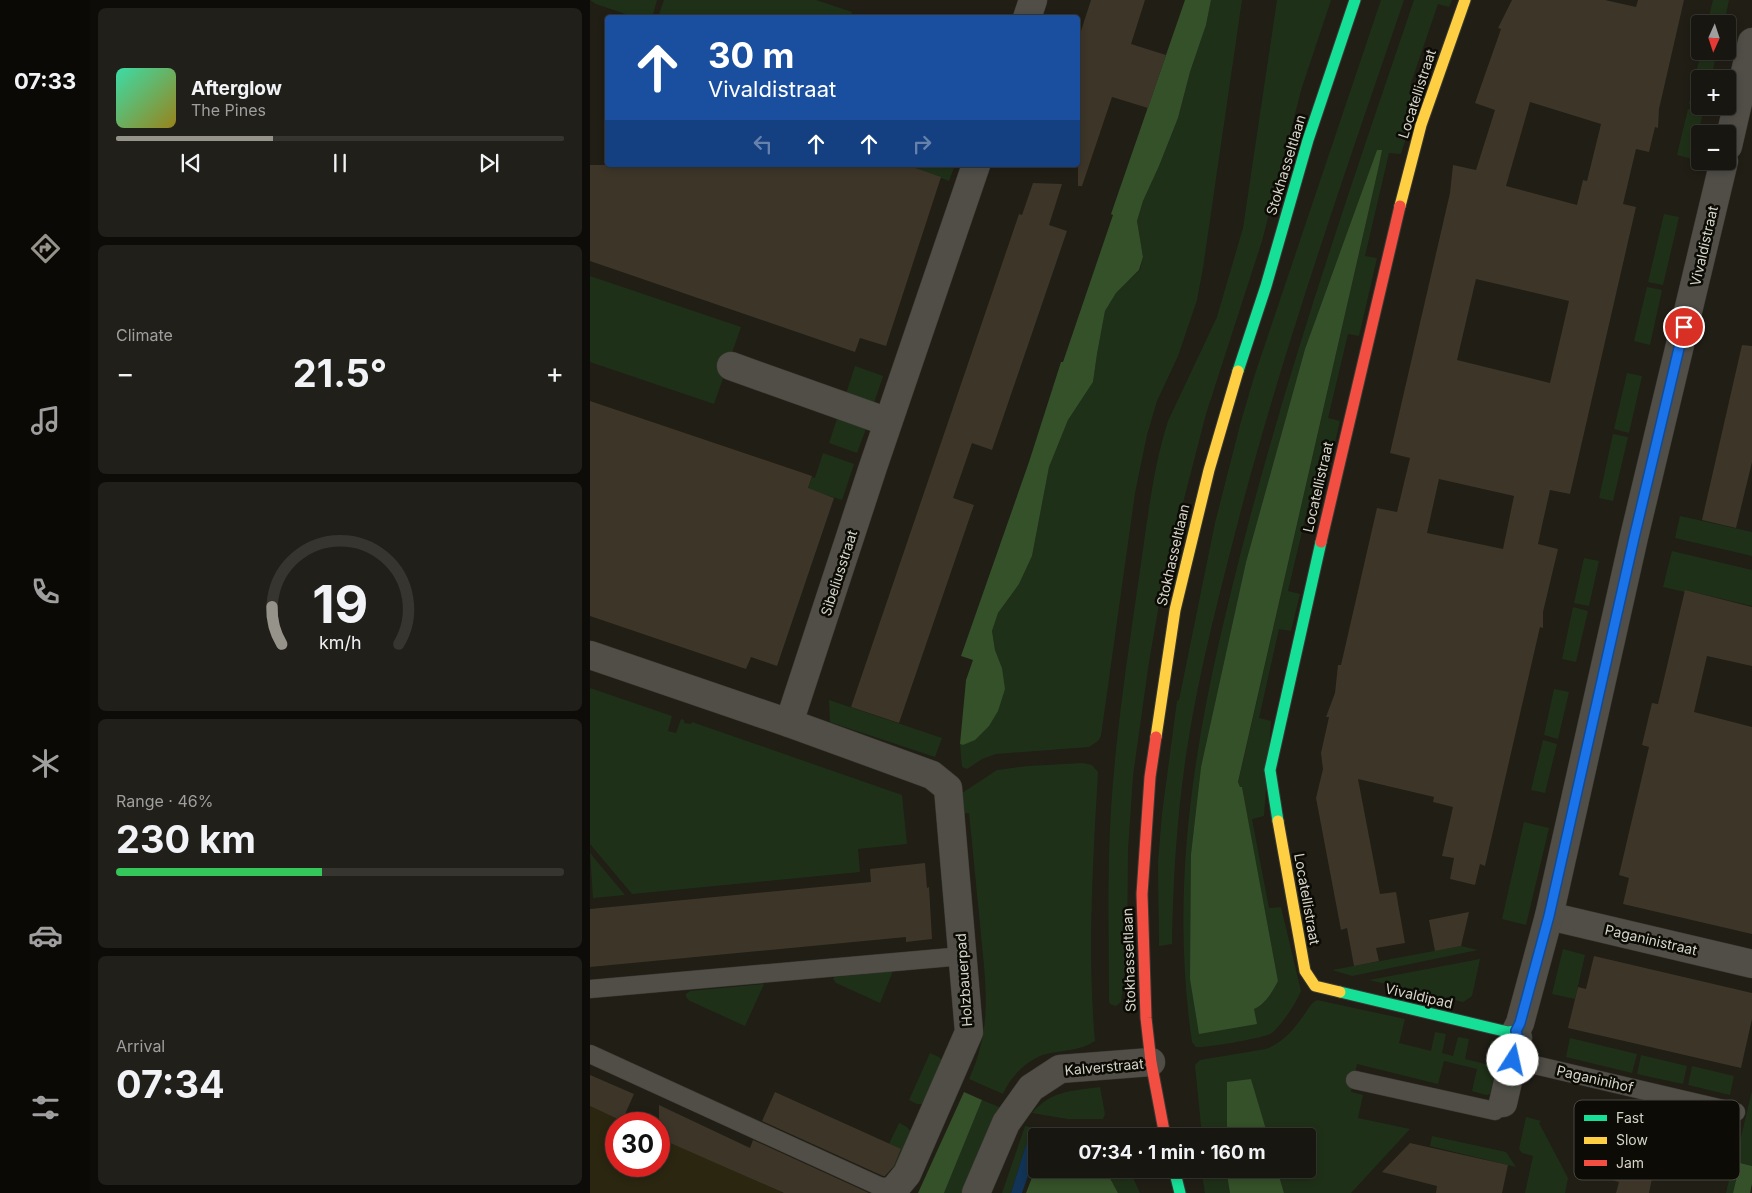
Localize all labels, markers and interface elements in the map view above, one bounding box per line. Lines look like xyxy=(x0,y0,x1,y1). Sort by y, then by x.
north arrow xyxy=(1691,15,1736,60)
map controls xyxy=(1691,15,1736,170)
text: 30 m xyxy=(708,34,794,76)
icon: ahead xyxy=(625,35,690,100)
street label: Locatellistraat xyxy=(1394,47,1439,141)
text: 07:33 xyxy=(14,68,76,94)
button: + xyxy=(1691,70,1736,115)
text: Vivaldistraat xyxy=(708,76,836,102)
text: Afterglow xyxy=(191,77,282,100)
text: The Pines xyxy=(191,100,266,120)
street label: Stokhasseltlaan xyxy=(1262,113,1309,217)
button: − xyxy=(1691,125,1736,170)
icon: left xyxy=(749,130,777,158)
icon: ahead xyxy=(802,130,830,158)
icon: ahead xyxy=(855,130,883,158)
icon: right xyxy=(908,130,936,158)
icon: previous xyxy=(177,149,205,177)
icon: pause xyxy=(326,149,354,177)
icon: next xyxy=(475,149,503,177)
street label: Vivaldistraat xyxy=(1686,204,1721,288)
icon: directions xyxy=(28,231,63,266)
pin xyxy=(1663,306,1705,348)
icon: arrive xyxy=(1670,313,1698,341)
text: Climate xyxy=(116,325,173,345)
text: 21.5° xyxy=(293,350,387,396)
text: − xyxy=(116,356,135,390)
text: + xyxy=(545,356,564,390)
icon: music xyxy=(28,403,63,438)
street label: Locatellistraat xyxy=(1299,439,1336,534)
street label: Stokhasseltlaan xyxy=(1153,502,1193,608)
street label: Sibeliusstraat xyxy=(817,527,861,618)
text: 19 xyxy=(312,573,368,636)
icon: phone xyxy=(28,574,63,609)
text: km/h xyxy=(319,632,361,653)
icon: climate xyxy=(28,746,63,781)
text: Range · 46% xyxy=(116,791,213,811)
text: 230 km xyxy=(116,816,256,862)
street label: Locatellistraat xyxy=(1291,852,1324,946)
street label: Stokhasseltlaan xyxy=(1118,908,1139,1012)
icon: car xyxy=(28,918,63,953)
street label: Paganinistraat xyxy=(1603,921,1699,958)
street label: Holzbauerpad xyxy=(952,933,975,1027)
street label: Vivaldipad xyxy=(1383,979,1455,1012)
position arrow xyxy=(1486,1033,1538,1085)
text: Arrival xyxy=(116,1036,165,1056)
street label: Kalverstraat xyxy=(1064,1055,1145,1078)
text: 07:34 xyxy=(116,1061,225,1107)
street label: Paganinihof xyxy=(1555,1061,1635,1096)
icon: filters xyxy=(28,1090,63,1125)
legend xyxy=(1574,1100,1740,1180)
text: Fast xyxy=(1616,1109,1644,1126)
speed limit sign: 30 xyxy=(605,1112,670,1177)
text: Slow xyxy=(1616,1131,1648,1148)
text: 07:34 · 1 min · 160 m xyxy=(1078,1141,1266,1164)
text: Jam xyxy=(1616,1154,1644,1171)

